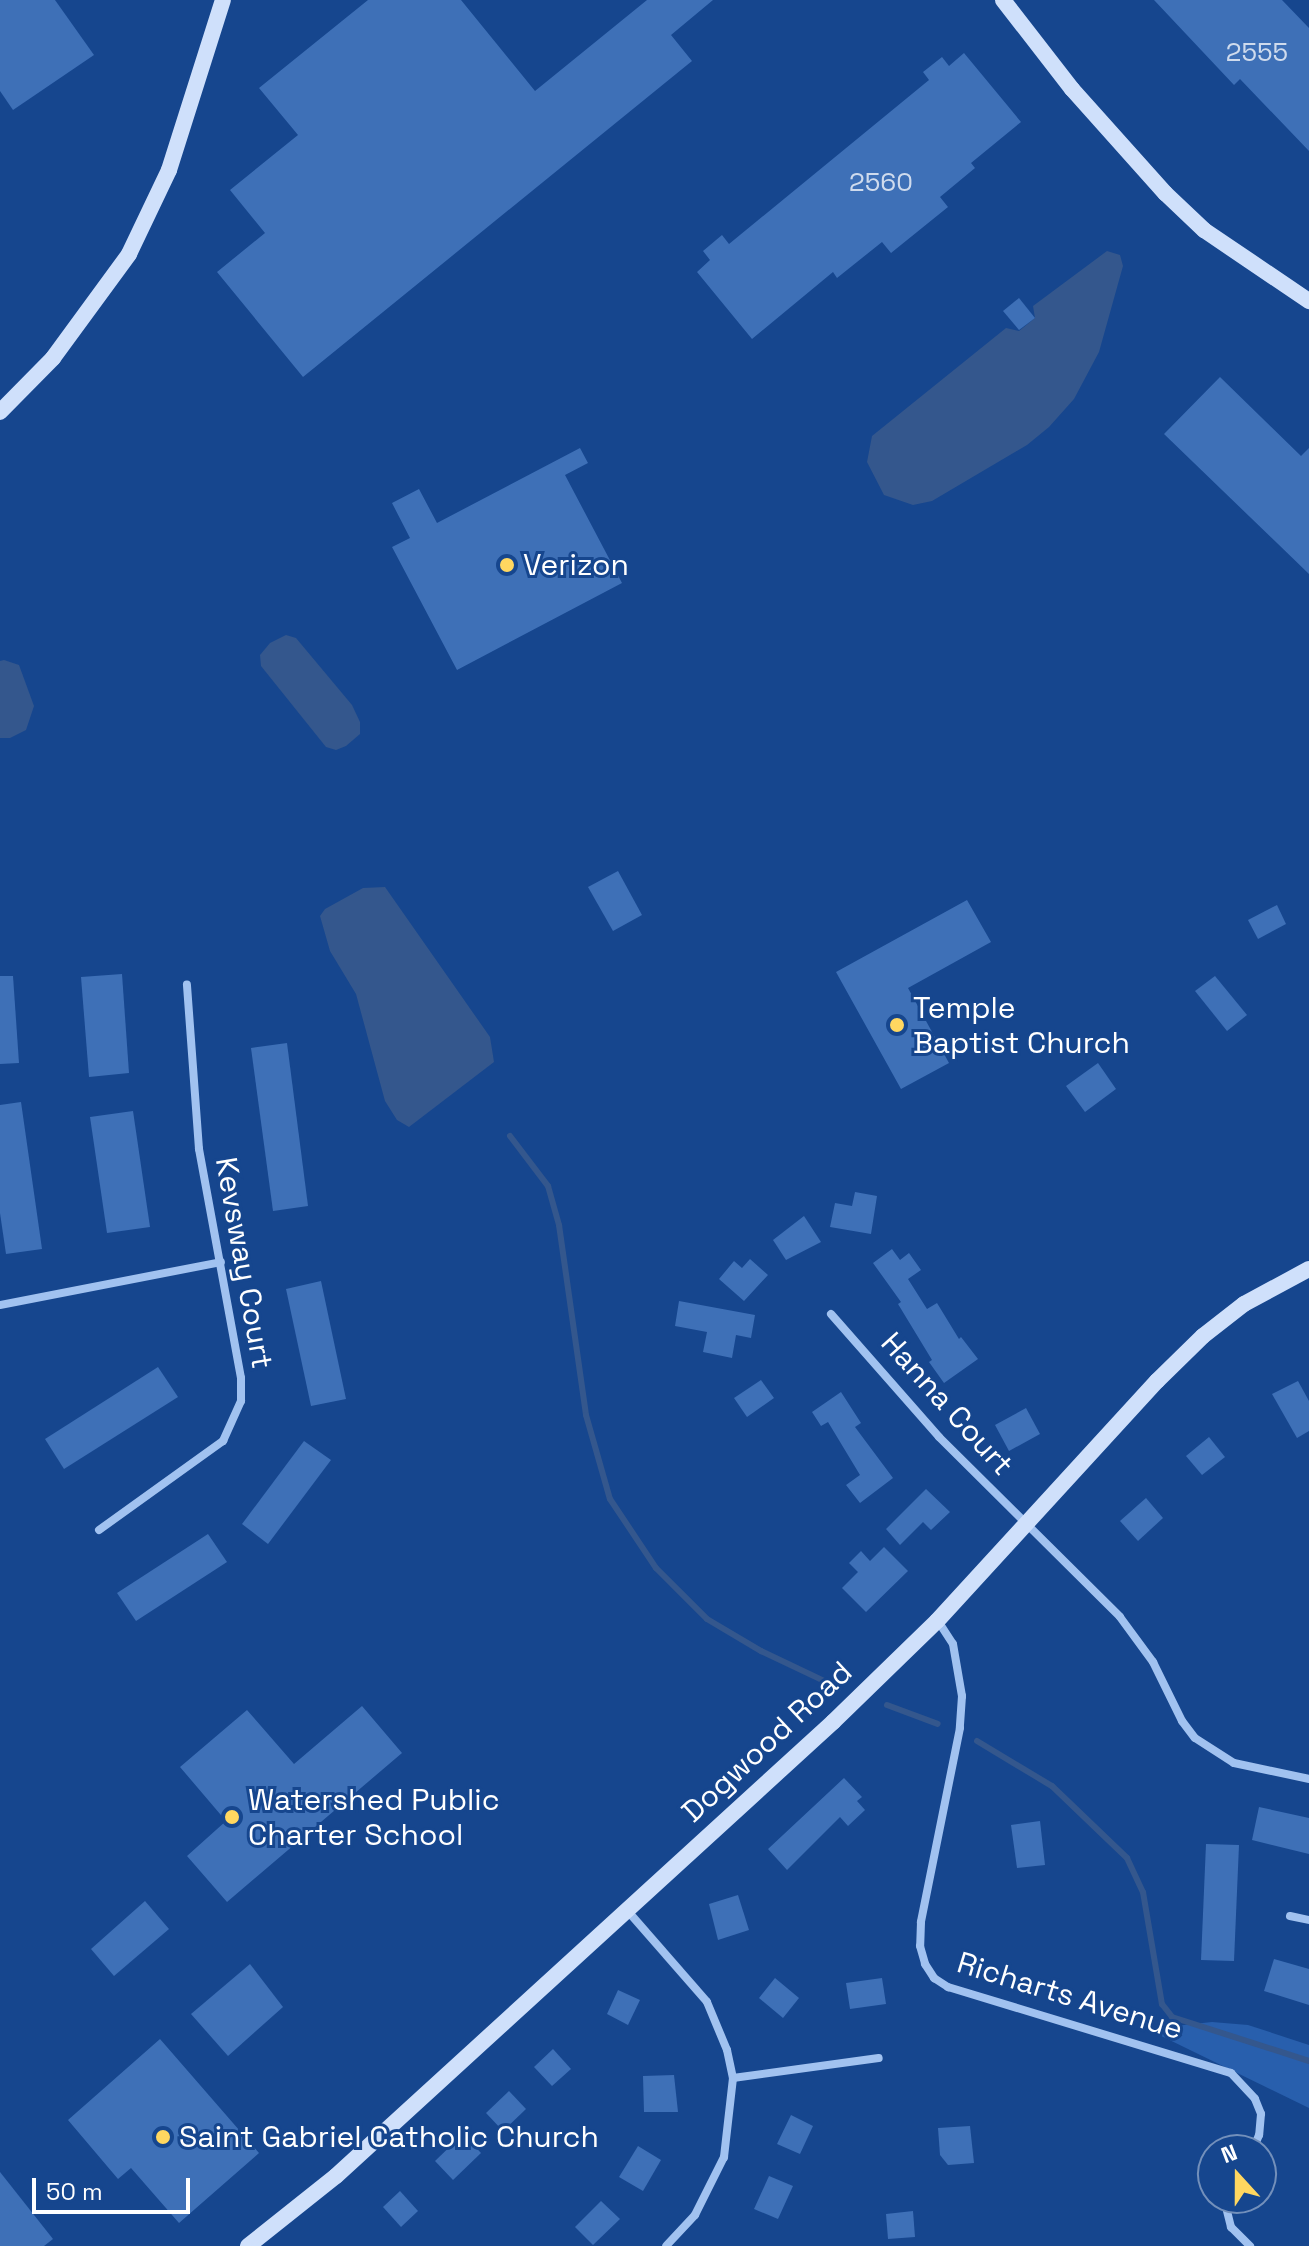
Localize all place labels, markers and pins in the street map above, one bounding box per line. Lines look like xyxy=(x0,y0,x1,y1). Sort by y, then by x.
place label: Verizon xyxy=(523,547,629,583)
marker: Verizon xyxy=(498,556,516,574)
place label: Temple Baptist Church xyxy=(913,990,1130,1060)
marker: Temple Baptist Church xyxy=(888,1016,906,1034)
place label: Watershed Public Charter School xyxy=(248,1782,500,1852)
marker: Watershed Public Charter School xyxy=(223,1808,241,1826)
place label: Saint Gabriel Catholic Church xyxy=(179,2119,599,2155)
marker: Saint Gabriel Catholic Church xyxy=(154,2128,172,2146)

